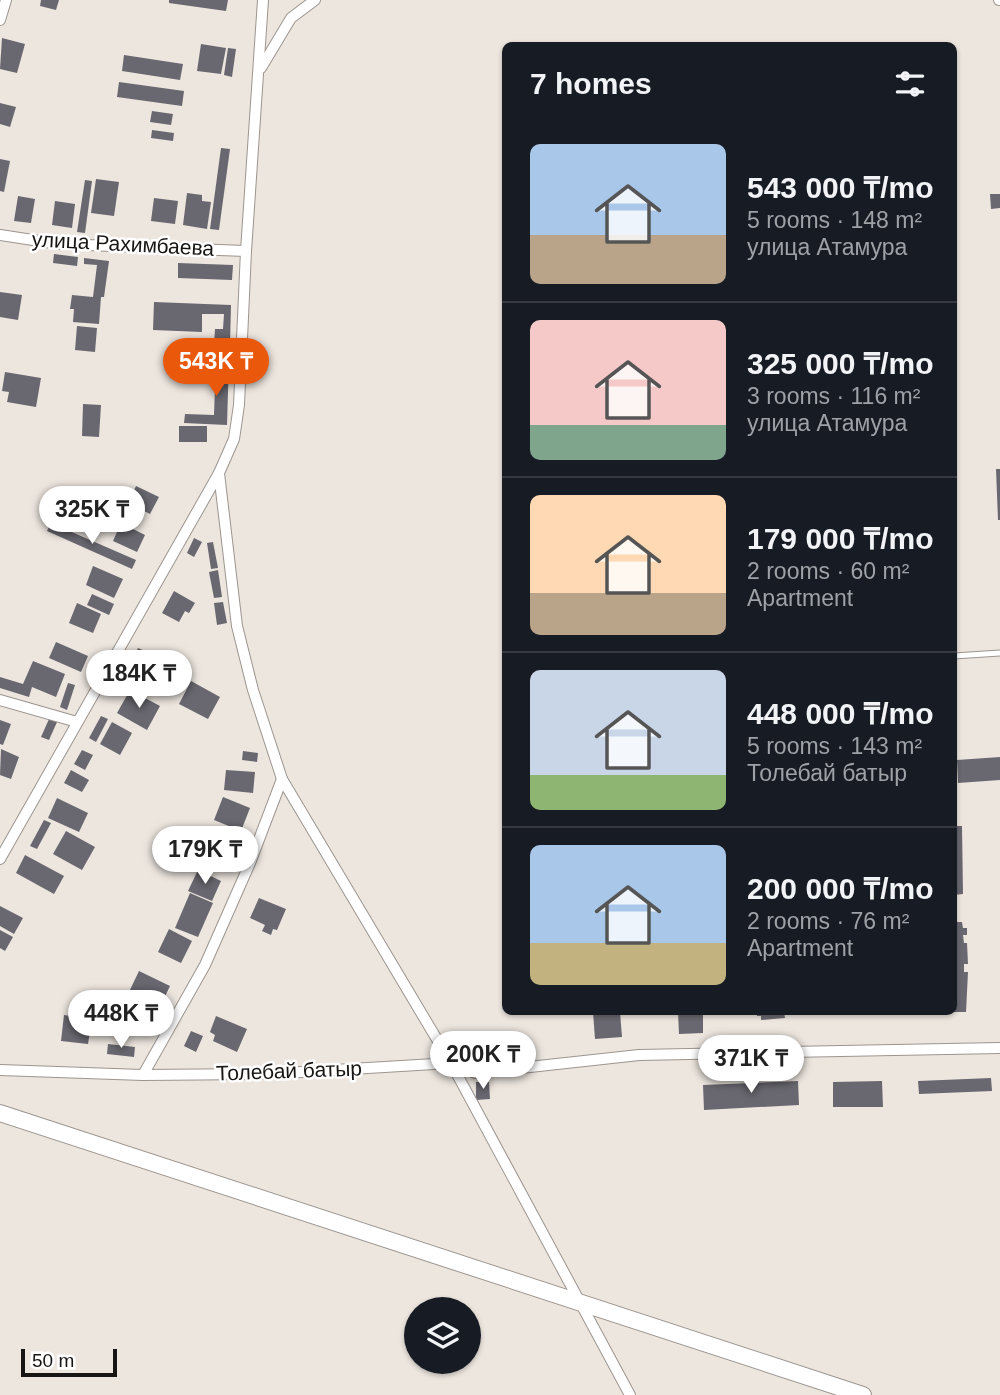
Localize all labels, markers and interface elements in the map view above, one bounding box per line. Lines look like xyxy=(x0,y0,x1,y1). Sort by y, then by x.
icon: filters xyxy=(891,65,929,103)
text: 7 homes xyxy=(530,67,652,100)
text: 543 000 ₸/mo xyxy=(747,171,934,204)
icon: home xyxy=(586,172,670,256)
text: 5 rooms · 148 m² xyxy=(747,207,922,233)
street label: улица Рахимбаева xyxy=(31,227,215,260)
text: улица Атамура xyxy=(747,234,907,260)
pin: 543K ₸ xyxy=(159,338,273,398)
text: 325 000 ₸/mo xyxy=(747,347,934,380)
text: 543K ₸ xyxy=(179,348,253,374)
icon: home xyxy=(586,348,670,432)
text: 3 rooms · 116 m² xyxy=(747,383,920,409)
text: улица Атамура xyxy=(747,410,907,436)
pin: 325K ₸ xyxy=(35,486,149,546)
text: 325K ₸ xyxy=(55,496,129,522)
text: 179 000 ₸/mo xyxy=(747,522,934,555)
icon: home xyxy=(586,523,670,607)
text: 2 rooms · 60 m² xyxy=(747,558,909,584)
text: Apartment xyxy=(747,585,853,611)
pin: 184K ₸ xyxy=(82,650,196,710)
text: 184K ₸ xyxy=(102,660,176,686)
text: 448 000 ₸/mo xyxy=(747,697,934,730)
icon: home xyxy=(586,698,670,782)
text: 5 rooms · 143 m² xyxy=(747,733,922,759)
text: Толебай батыр xyxy=(747,760,907,786)
pin: 179K ₸ xyxy=(148,826,262,886)
text: 179K ₸ xyxy=(168,836,242,862)
text: 200 000 ₸/mo xyxy=(747,872,934,905)
icon: home xyxy=(586,873,670,957)
text: 2 rooms · 76 m² xyxy=(747,908,909,934)
text: Apartment xyxy=(747,935,853,961)
pin: 448K ₸ xyxy=(64,990,178,1050)
text: 448K ₸ xyxy=(84,1000,158,1026)
pin: 200K ₸ xyxy=(426,1032,540,1091)
pin: 371K ₸ xyxy=(694,1036,808,1095)
text: 200K ₸ xyxy=(446,1041,520,1067)
text: 371K ₸ xyxy=(714,1045,788,1071)
street label: Толебай батыр xyxy=(216,1056,362,1085)
map controls xyxy=(404,1297,481,1374)
button: layers xyxy=(404,1297,481,1374)
scale bar xyxy=(21,1346,117,1378)
text: 50 m xyxy=(32,1350,74,1371)

